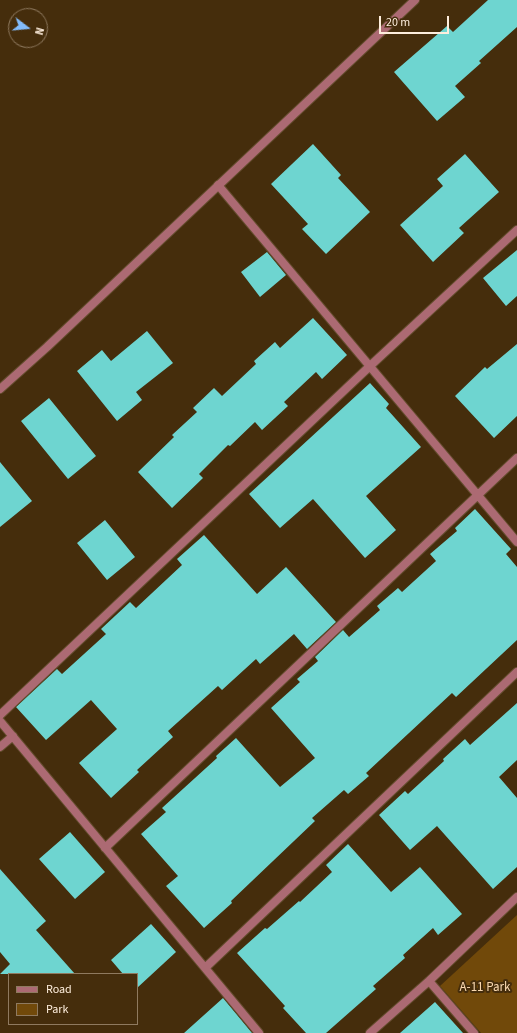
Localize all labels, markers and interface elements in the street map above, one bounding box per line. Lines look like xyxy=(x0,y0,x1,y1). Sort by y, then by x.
north arrow xyxy=(8,8,48,48)
scale bar xyxy=(381,8,451,34)
text: 20 m xyxy=(386,14,410,31)
text: N xyxy=(31,26,47,37)
legend xyxy=(8,973,138,1025)
park label: A-11 Park xyxy=(460,980,510,996)
text: Road xyxy=(46,981,72,998)
text: Park xyxy=(46,1001,68,1018)

